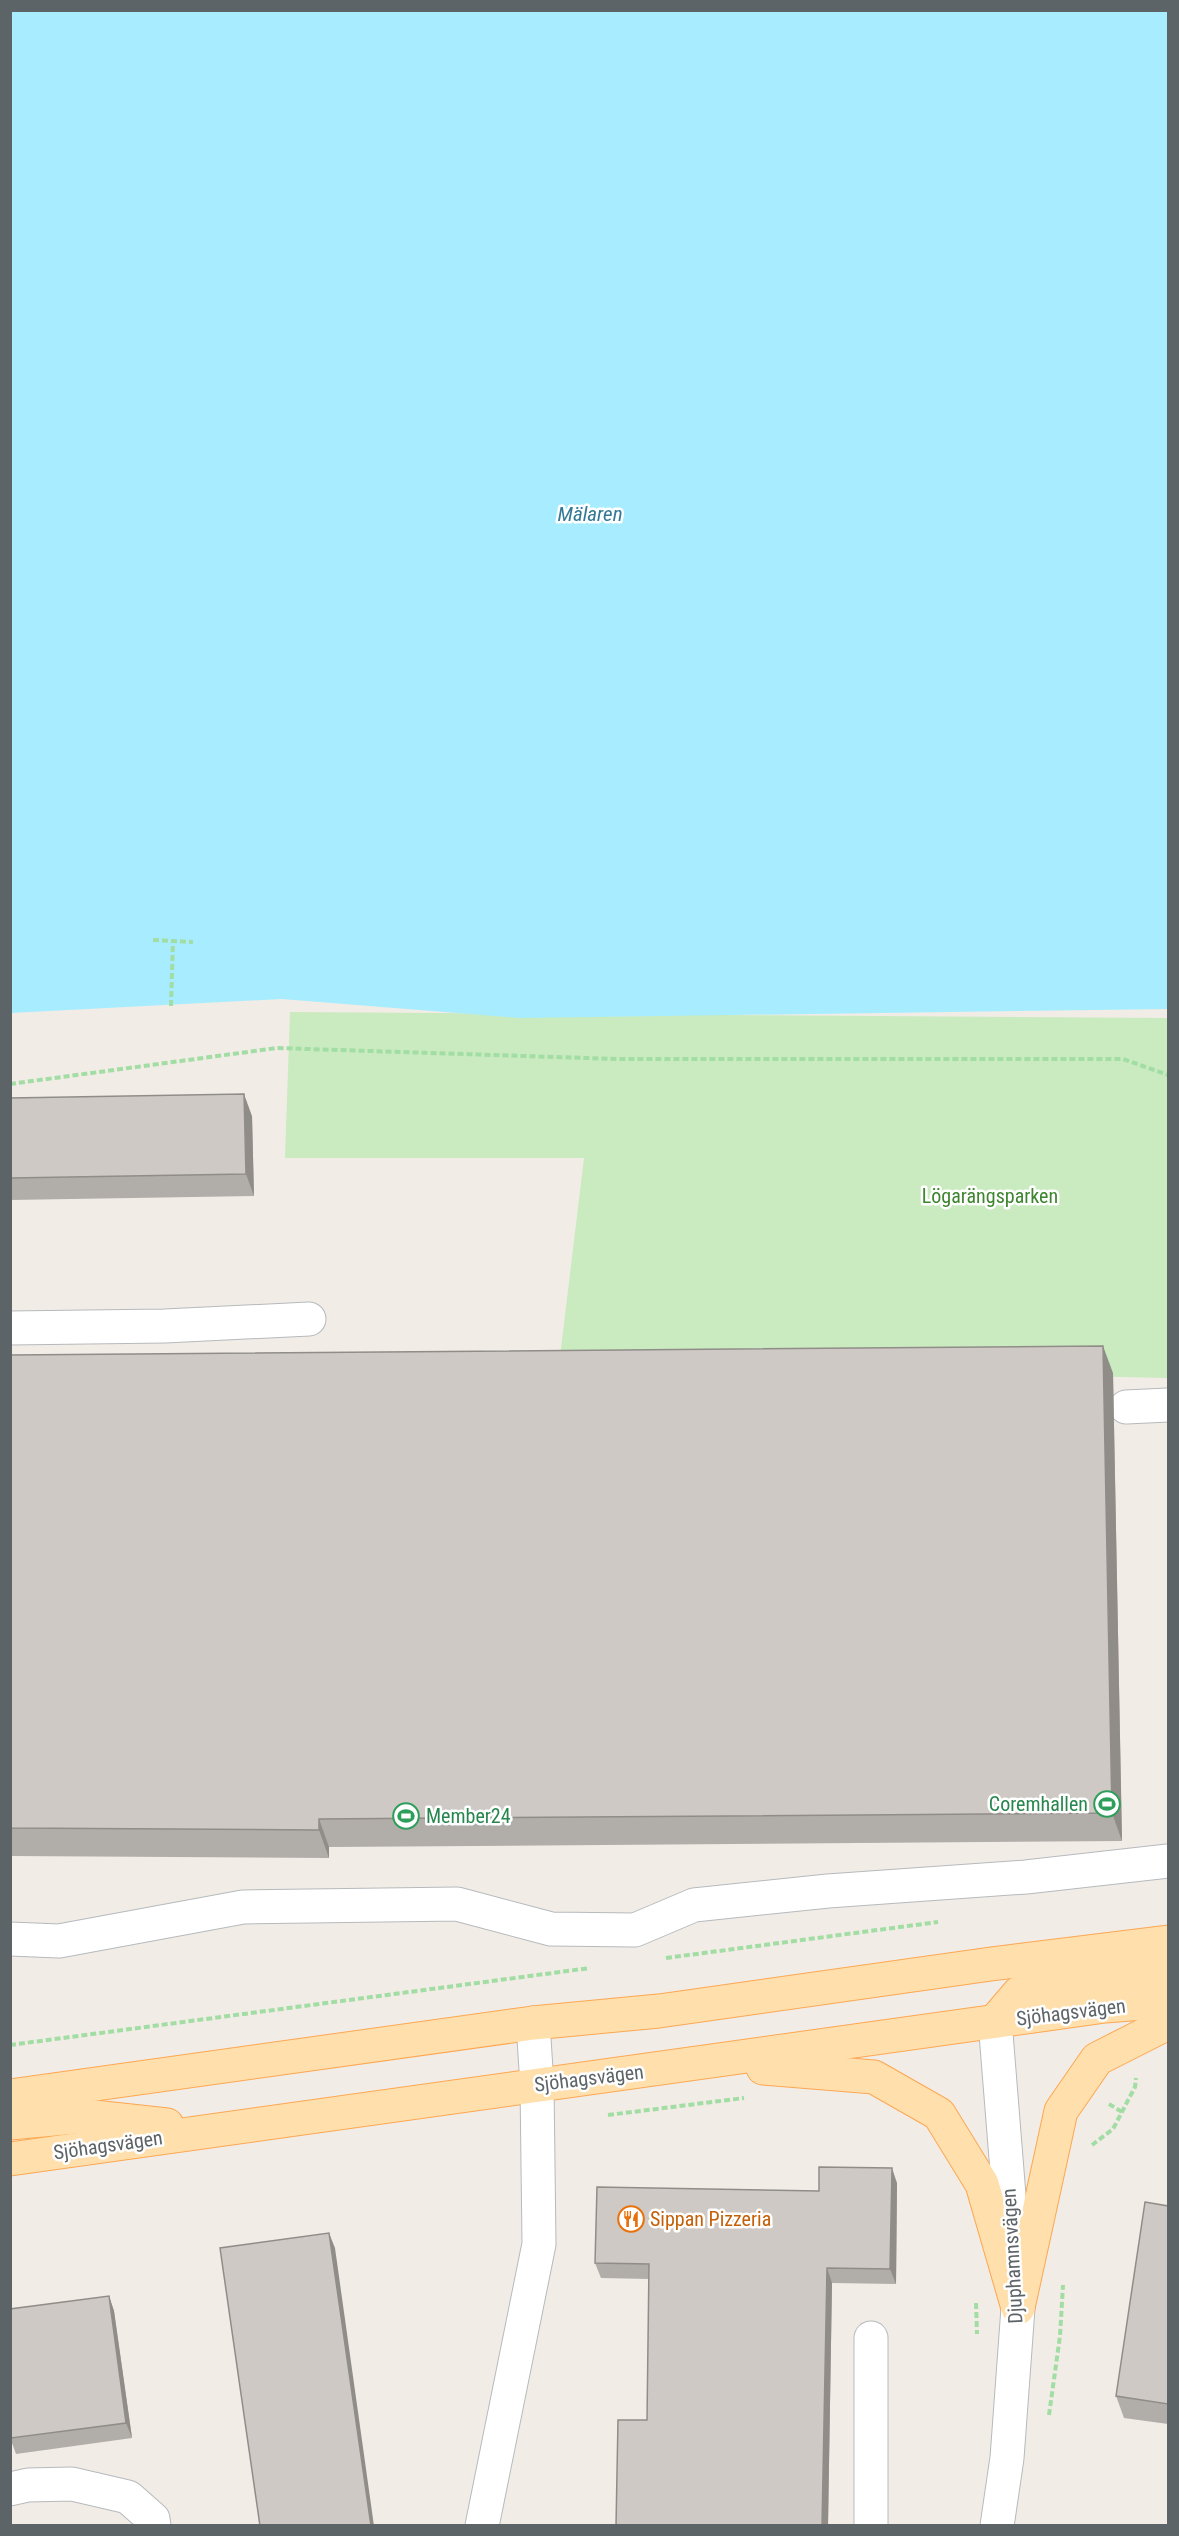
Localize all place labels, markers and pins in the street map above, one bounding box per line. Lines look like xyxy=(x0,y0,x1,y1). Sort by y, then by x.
sports icon: Coremhallen xyxy=(1092,1789,1122,1819)
place label: Coremhallen xyxy=(989,1792,1088,1816)
sports icon: Member24 xyxy=(391,1801,421,1831)
place label: Member24 xyxy=(426,1804,511,1828)
restaurant icon: Sippan Pizzeria xyxy=(616,2204,646,2234)
place label: Sippan Pizzeria xyxy=(650,2207,771,2231)

